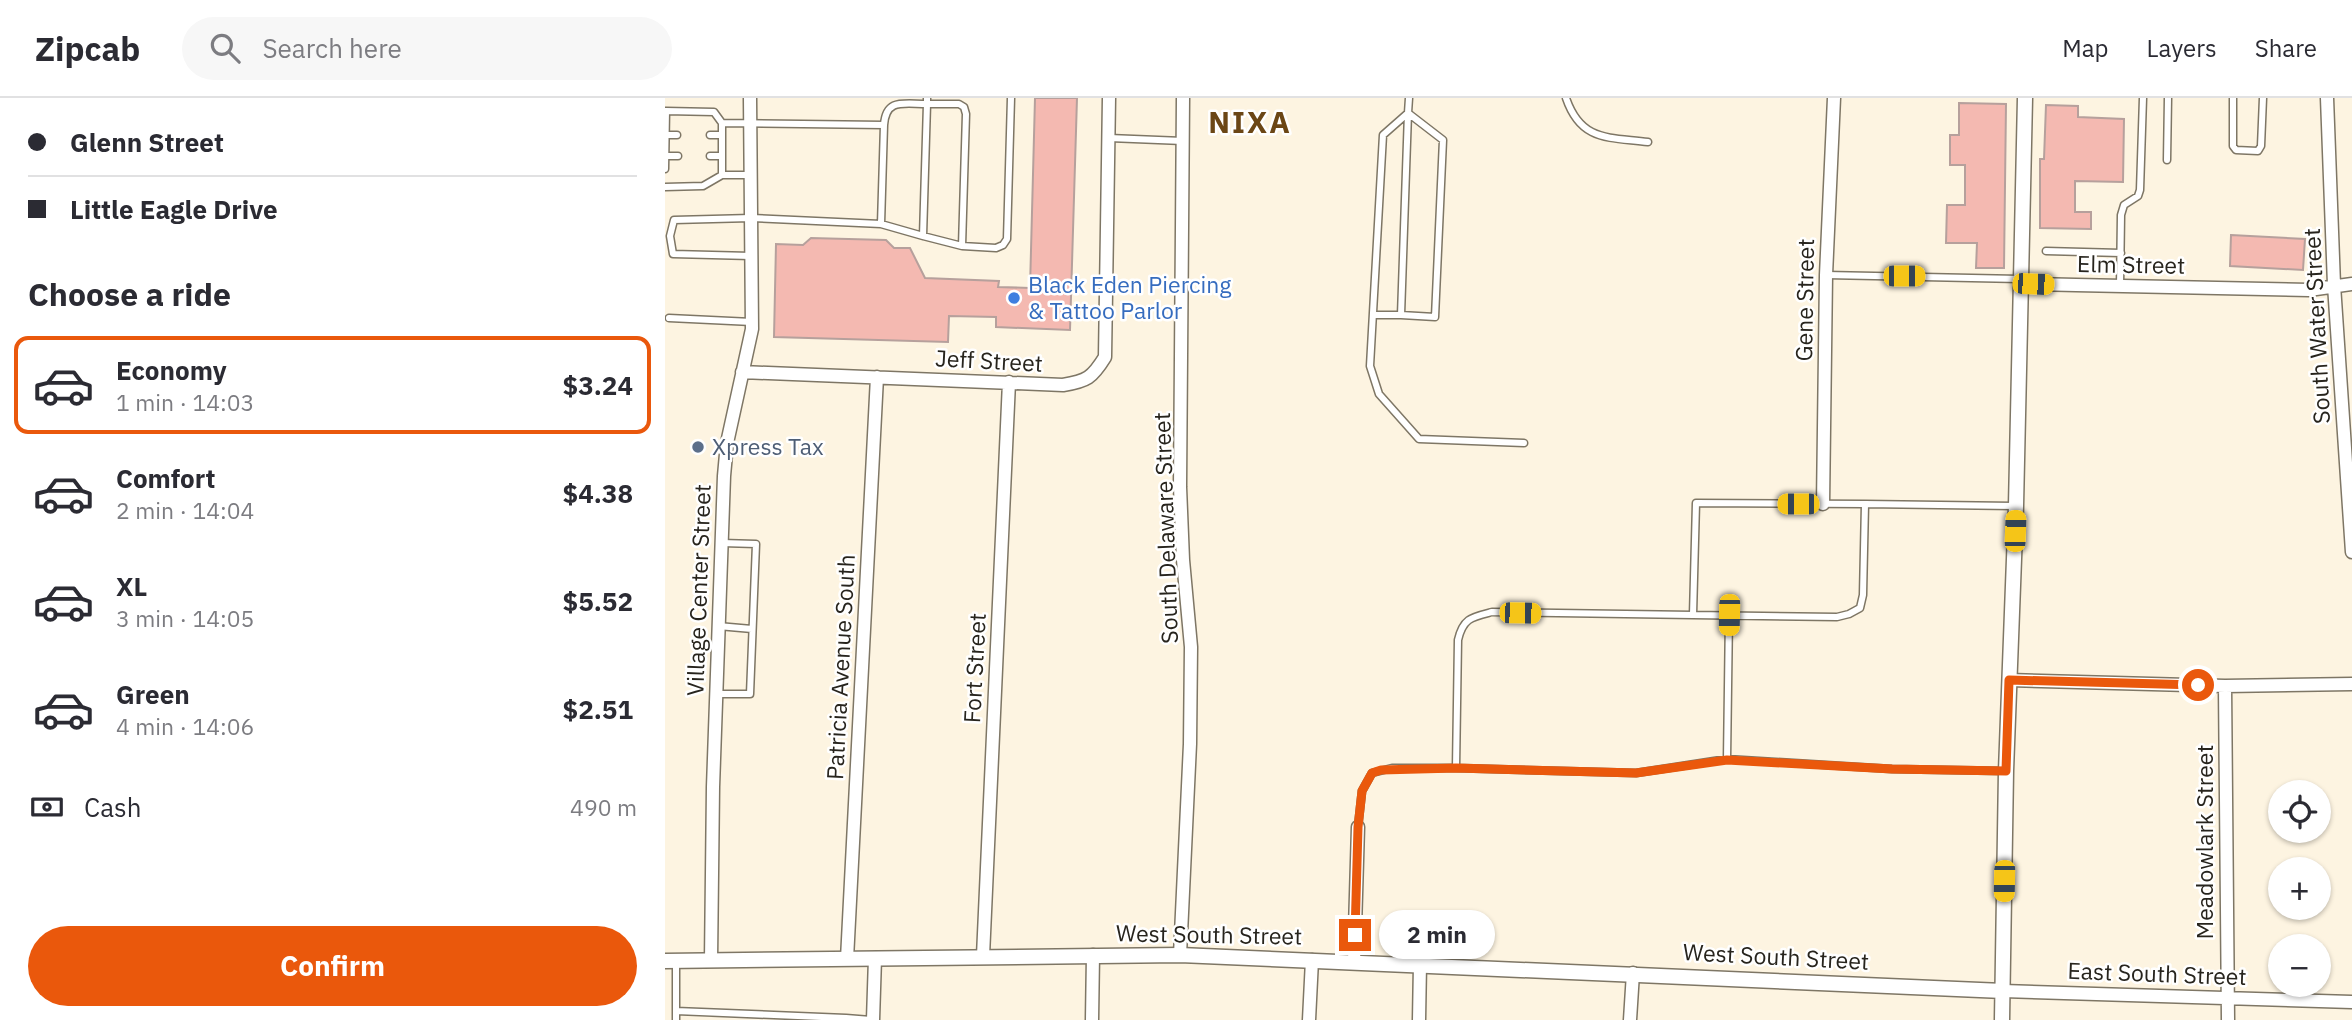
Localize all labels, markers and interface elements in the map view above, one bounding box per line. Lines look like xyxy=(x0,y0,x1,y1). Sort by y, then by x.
search box xyxy=(182,17,672,80)
text: Zipcab xyxy=(35,27,140,70)
icon: search xyxy=(206,29,244,67)
text: Search here xyxy=(262,31,402,65)
text: Map xyxy=(2062,32,2109,64)
text: Layers xyxy=(2147,32,2217,64)
text: Share xyxy=(2255,32,2317,64)
district label: NIXA xyxy=(1208,102,1292,141)
text: Glenn Street xyxy=(70,125,224,159)
text: Little Eagle Drive xyxy=(70,192,278,226)
street label: South Water Street xyxy=(2296,227,2336,425)
street label: Gene Street xyxy=(1788,238,1820,362)
street label: Elm Street xyxy=(2077,248,2185,280)
car xyxy=(1884,266,1926,287)
place label: Black Eden Piercing & Tattoo Parlor xyxy=(1028,269,1231,325)
text: Choose a ride xyxy=(28,273,231,315)
car xyxy=(2012,273,2055,295)
marker: Black Eden Piercing & Tattoo Parlor xyxy=(1006,290,1022,306)
street label: Jeff Street xyxy=(934,342,1044,378)
text: Economy xyxy=(116,353,227,387)
icon: car xyxy=(32,354,95,417)
text: $3.24 xyxy=(563,368,633,402)
text: 1 min · 14:03 xyxy=(116,387,254,417)
street label: South Delaware Street xyxy=(1146,412,1184,644)
place label: Xpress Tax xyxy=(712,431,824,461)
marker: Xpress Tax xyxy=(690,439,706,455)
text: Comfort xyxy=(116,461,215,495)
icon: car xyxy=(32,462,95,525)
text: $4.38 xyxy=(563,476,633,510)
street label: Village Center Street xyxy=(679,483,717,696)
car xyxy=(1778,494,1820,515)
text: 2 min · 14:04 xyxy=(116,495,254,525)
car xyxy=(2004,510,2027,552)
street label: Patricia Avenue South xyxy=(819,553,861,781)
text: XL xyxy=(116,569,147,603)
icon: car xyxy=(32,570,95,633)
text: $5.52 xyxy=(563,584,633,618)
car xyxy=(1719,594,1740,636)
car xyxy=(1499,602,1542,624)
text: 3 min · 14:05 xyxy=(116,603,254,633)
street label: Fort Street xyxy=(956,612,992,724)
route start xyxy=(2182,669,2214,701)
text: Green xyxy=(116,677,190,711)
icon: car xyxy=(32,678,95,741)
text: $2.51 xyxy=(563,692,633,726)
text: 4 min · 14:06 xyxy=(116,711,254,741)
street label: Meadowlark Street xyxy=(2189,745,2219,939)
map controls xyxy=(2268,780,2331,997)
button: locate xyxy=(2268,780,2331,843)
icon: cash xyxy=(28,788,66,826)
text: Cash xyxy=(84,790,141,824)
text: 490 m xyxy=(570,792,637,822)
button: + xyxy=(2268,857,2331,920)
car xyxy=(1994,860,2015,902)
callout: 2 min xyxy=(1379,910,1495,960)
street label: West South Street xyxy=(1116,917,1302,951)
route end xyxy=(1339,919,1371,951)
text: 2 min xyxy=(1407,919,1467,949)
button: Confirm xyxy=(28,926,637,1006)
button: − xyxy=(2268,934,2331,997)
street label: West South Street xyxy=(1682,936,1870,976)
street label: East South Street xyxy=(2067,955,2247,991)

